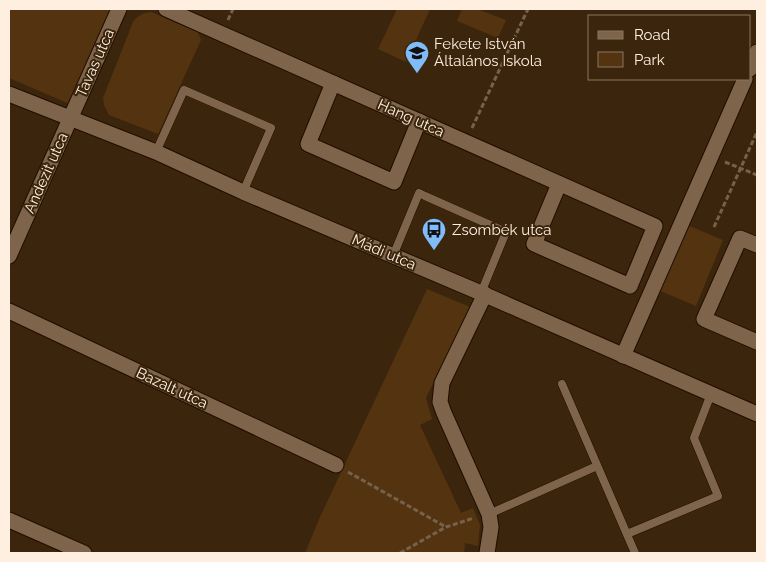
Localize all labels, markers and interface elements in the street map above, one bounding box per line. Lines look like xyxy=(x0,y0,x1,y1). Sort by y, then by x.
legend xyxy=(588,15,751,80)
street label: Tavas utca xyxy=(72,26,118,100)
text: Road xyxy=(634,26,670,44)
place label: Fekete István Általános Iskola xyxy=(434,35,542,70)
school or university icon: Fekete István Általános Iskola xyxy=(404,40,430,74)
text: Park xyxy=(634,51,665,69)
street label: Hang utca xyxy=(375,95,447,141)
street label: Andezit utca xyxy=(20,130,72,216)
bus stop icon: Zsombék utca xyxy=(421,217,447,251)
place label: Zsombék utca xyxy=(452,221,551,239)
street label: Mádi utca xyxy=(349,230,419,274)
street label: Bazalt utca xyxy=(133,364,211,412)

